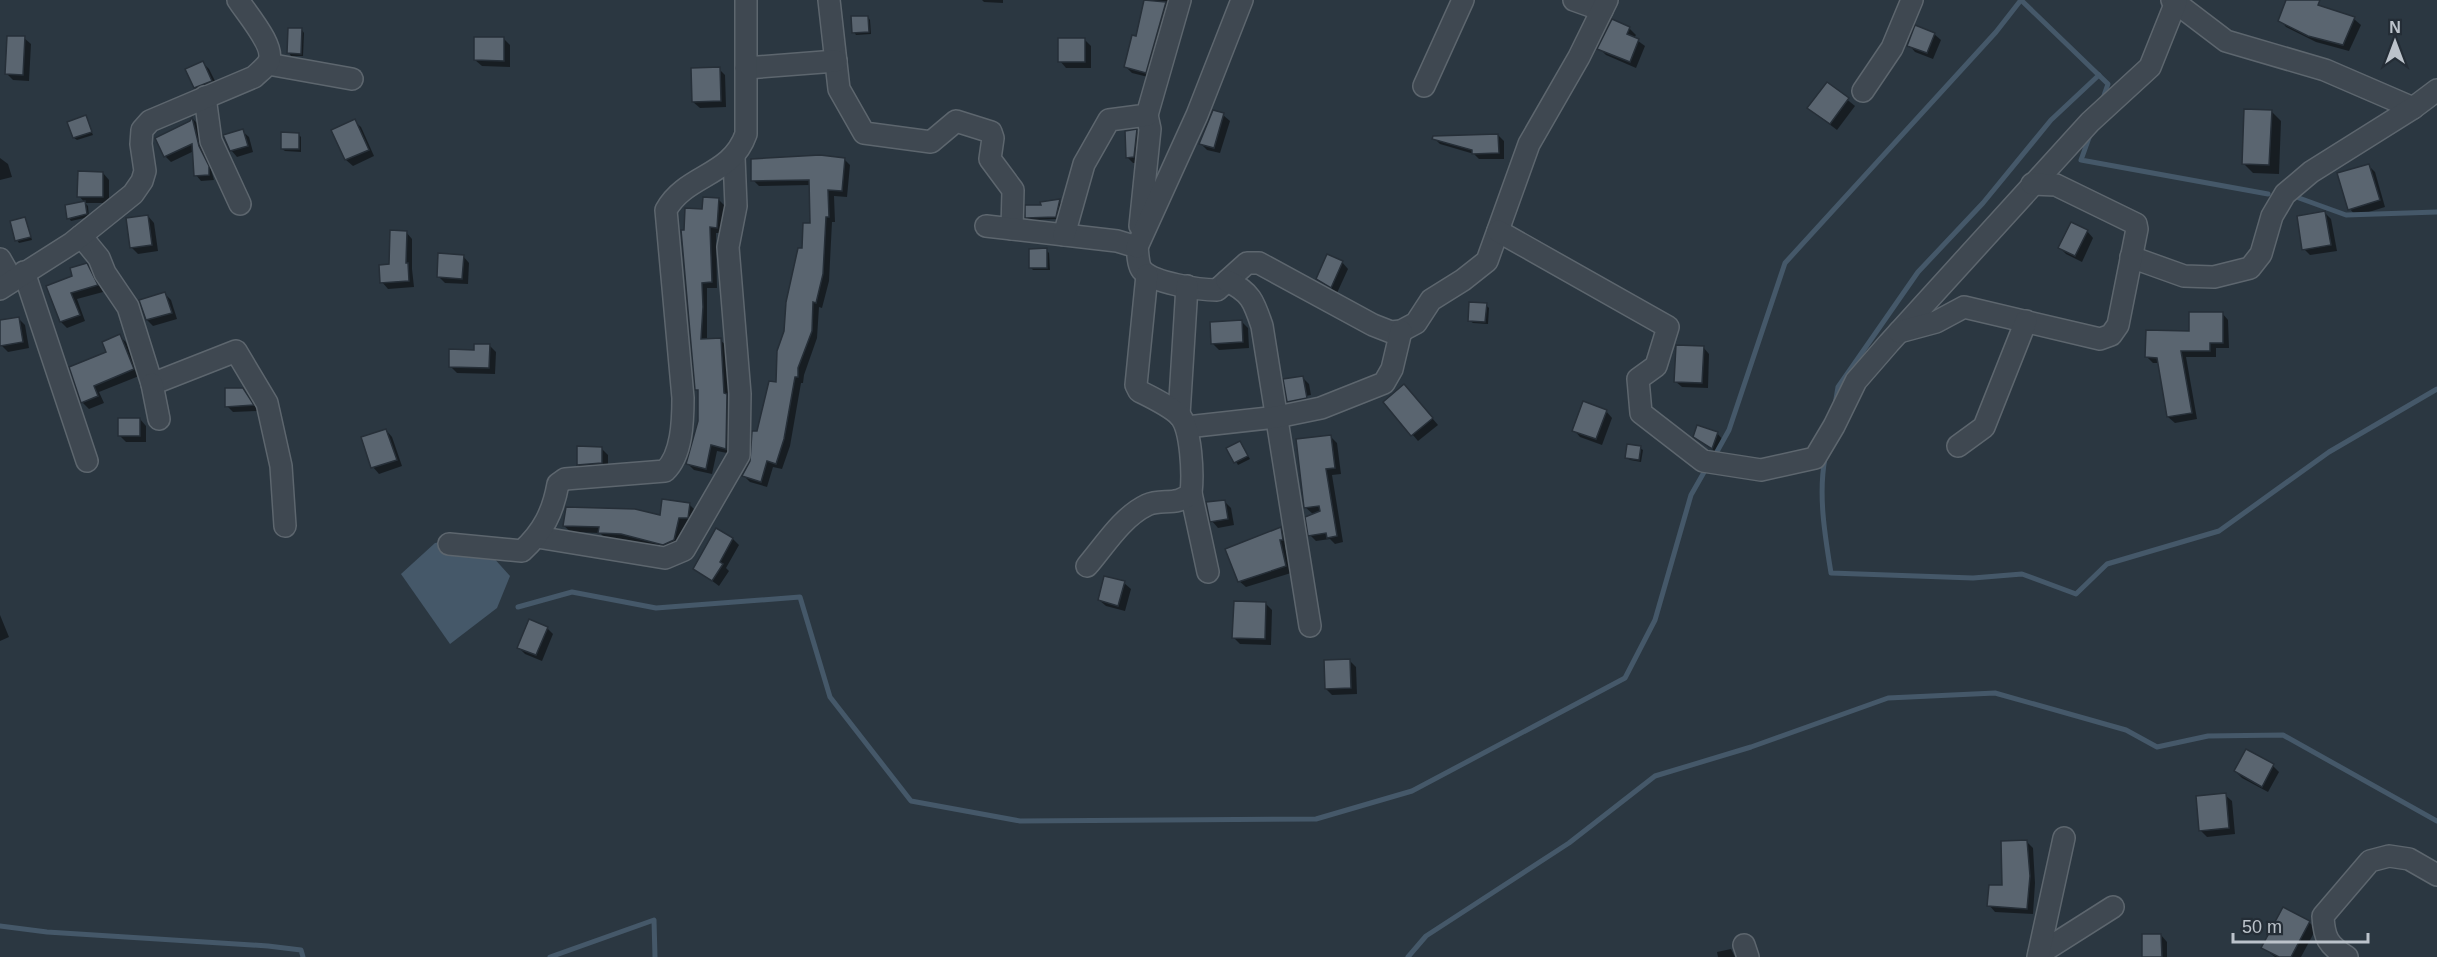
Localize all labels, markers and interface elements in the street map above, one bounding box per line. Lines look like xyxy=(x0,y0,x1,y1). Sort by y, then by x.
north arrow xyxy=(2365,12,2425,72)
text: N xyxy=(2389,19,2401,36)
scale bar xyxy=(2233,906,2368,944)
text: 50 m xyxy=(2242,917,2282,937)

